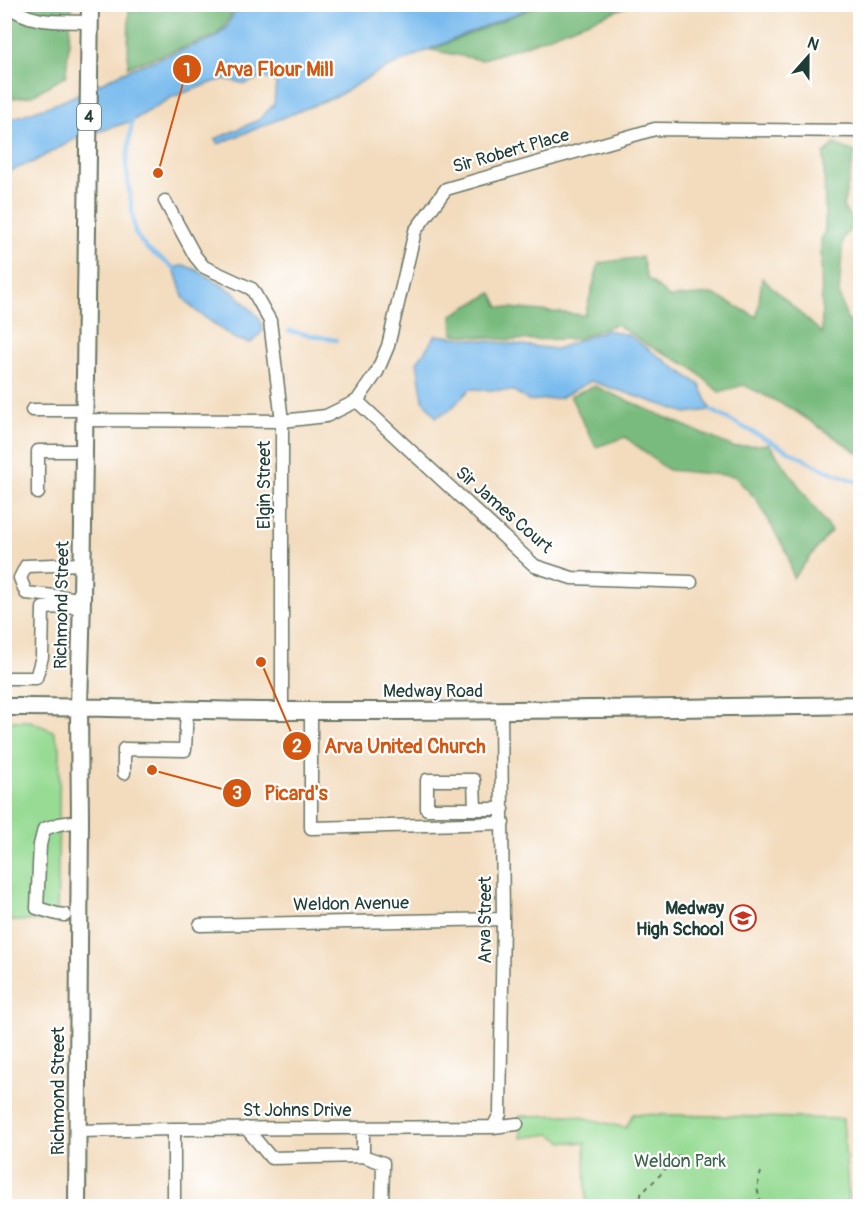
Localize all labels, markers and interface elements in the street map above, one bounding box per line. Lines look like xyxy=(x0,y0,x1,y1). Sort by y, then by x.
north arrow xyxy=(778,27,838,87)
text: N xyxy=(804,33,822,55)
callout: Arva Flour Mill xyxy=(172,50,345,88)
text: Arva Flour Mill xyxy=(214,57,334,82)
text: 1 xyxy=(183,59,191,82)
road number: 4 xyxy=(77,104,101,130)
street label: Sir Robert Place xyxy=(450,123,572,179)
street label: Elgin Street xyxy=(253,440,276,529)
street label: Sir James Court xyxy=(451,462,558,559)
street label: Richmond Street xyxy=(49,540,75,669)
street label: Medway Road xyxy=(383,680,483,703)
callout: Arva United Church xyxy=(282,727,497,765)
text: Arva United Church xyxy=(324,734,486,759)
text: 2 xyxy=(292,735,302,758)
callout: Picard's xyxy=(222,774,340,812)
text: Picard's xyxy=(264,781,328,806)
text: 3 xyxy=(232,782,242,805)
street label: Arva Street xyxy=(474,876,497,964)
street label: Weldon Avenue xyxy=(293,891,409,917)
place label: Medway High School xyxy=(636,897,724,941)
school or university icon: Medway High School xyxy=(728,903,758,933)
street label: Richmond Street xyxy=(47,1026,70,1155)
street label: St Johns Drive xyxy=(243,1099,351,1122)
park label: Weldon Park xyxy=(634,1150,727,1173)

